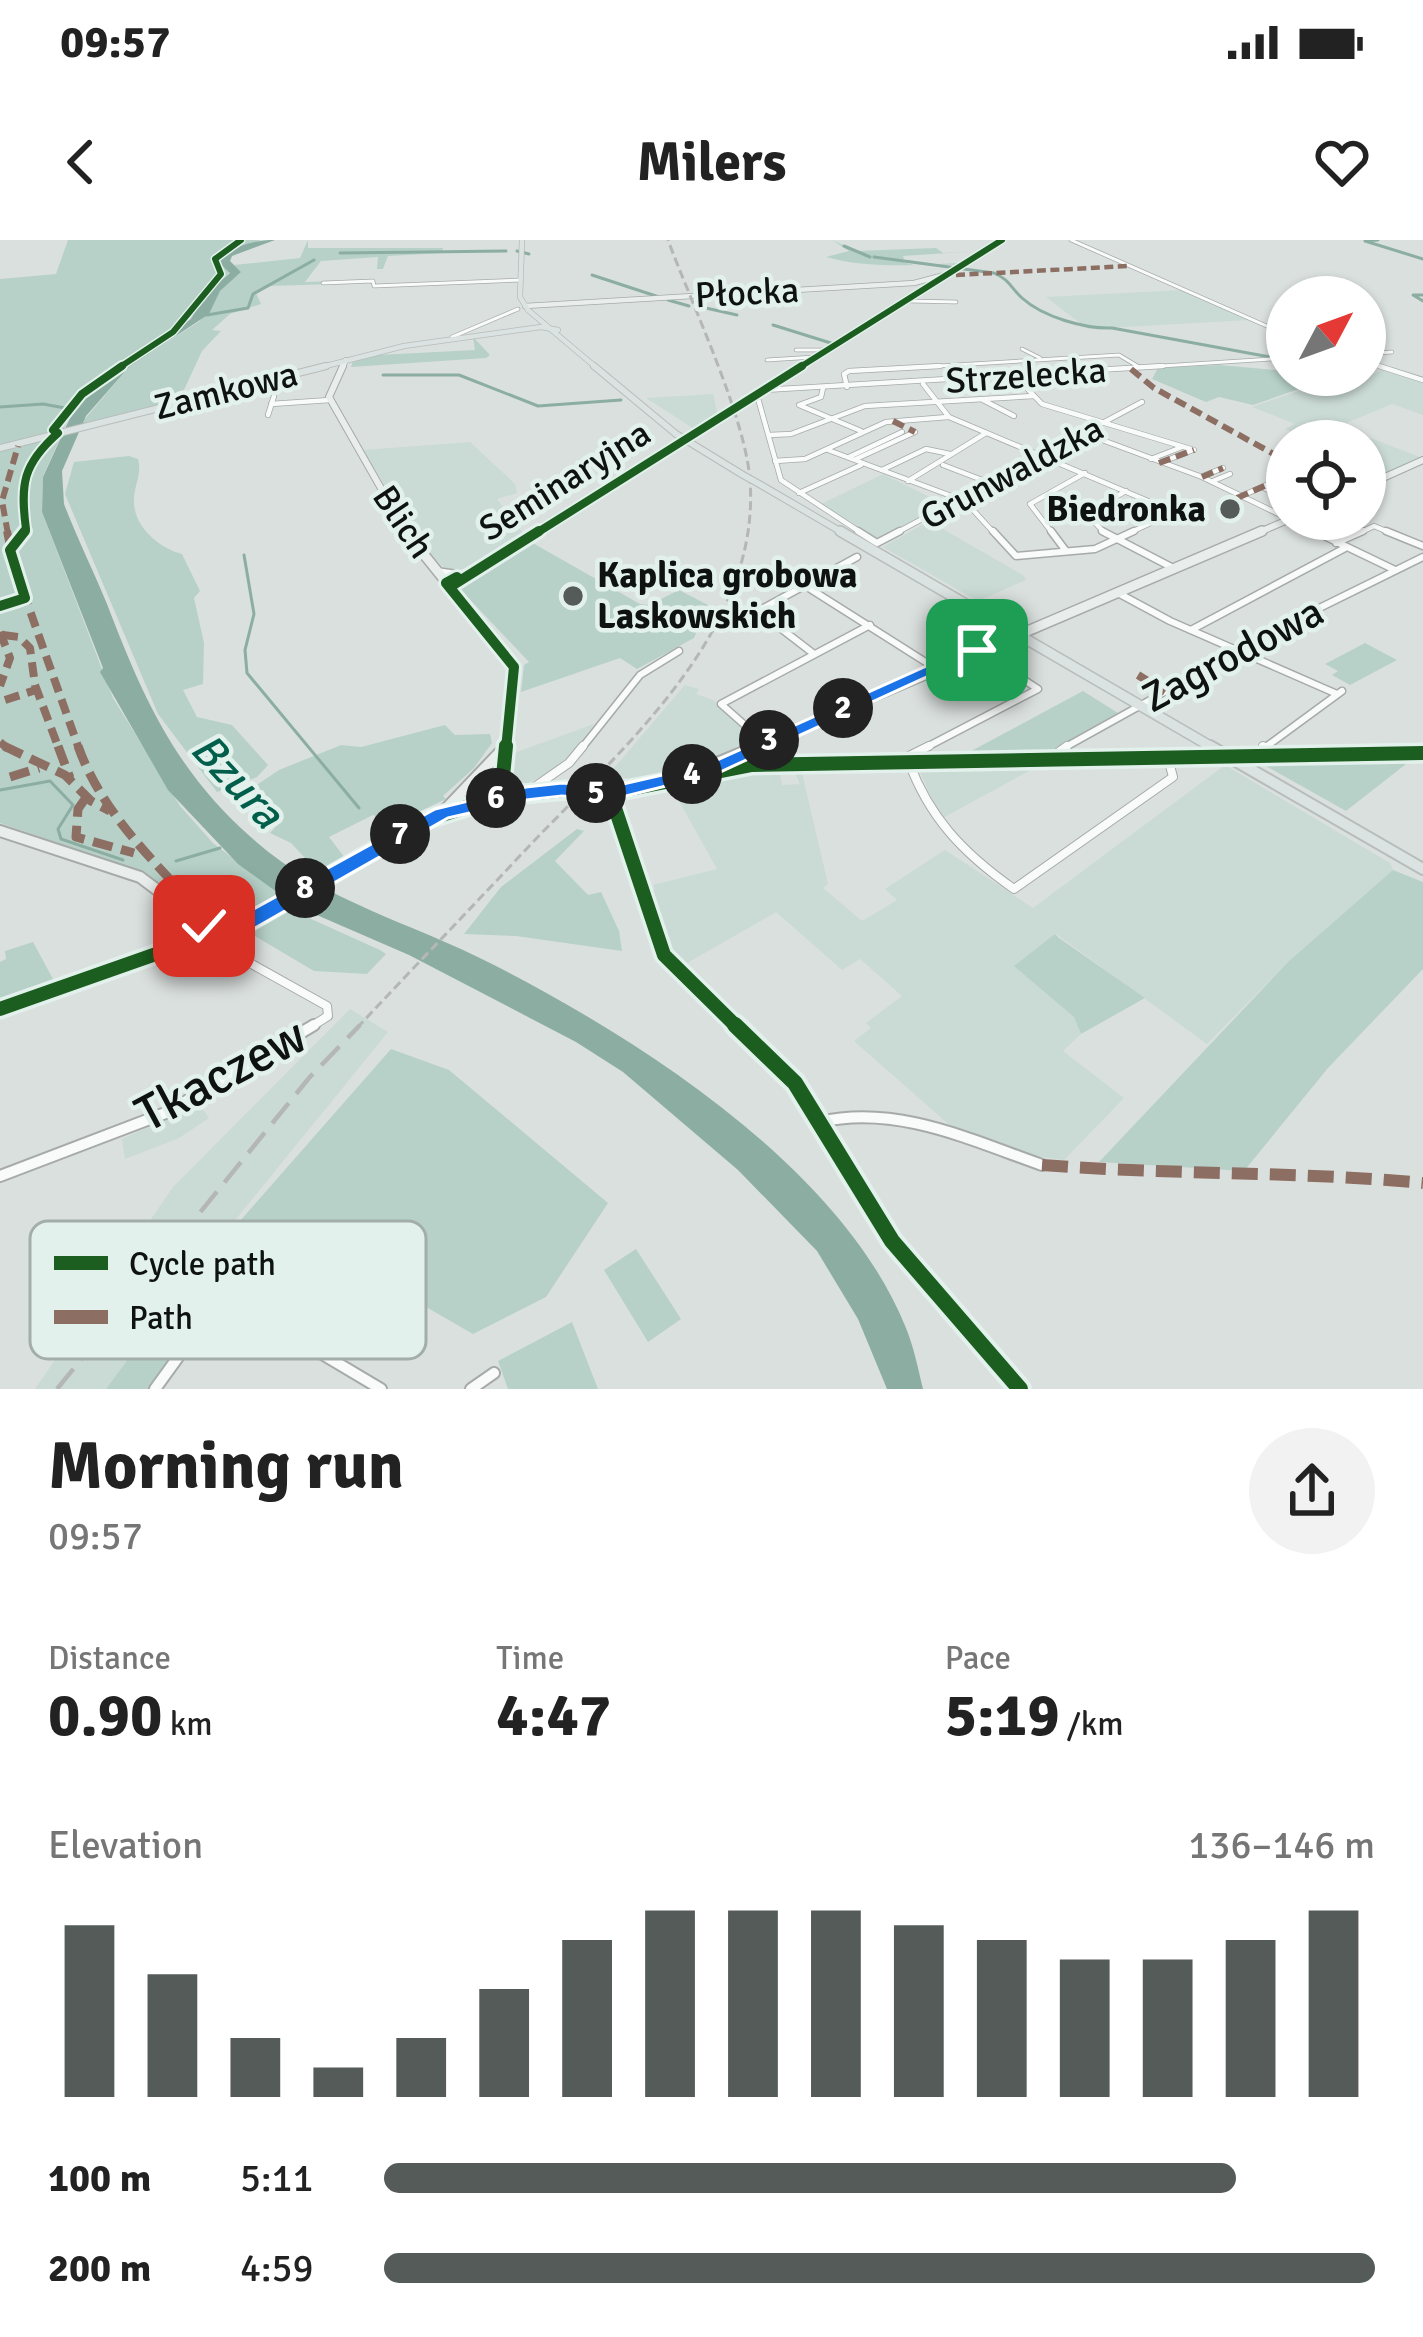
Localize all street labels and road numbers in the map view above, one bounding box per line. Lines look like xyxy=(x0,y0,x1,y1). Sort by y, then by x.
street label: Płocka xyxy=(694,268,800,318)
street label: Strzelecka xyxy=(944,348,1108,404)
street label: Zamkowa xyxy=(150,351,302,431)
street label: Grunwaldzka xyxy=(913,406,1111,540)
street label: Seminaryjna xyxy=(471,411,659,551)
street label: Blich xyxy=(362,477,444,567)
street label: Zagrodowa xyxy=(1134,586,1332,724)
street label: Tkaczew xyxy=(125,1004,317,1146)

